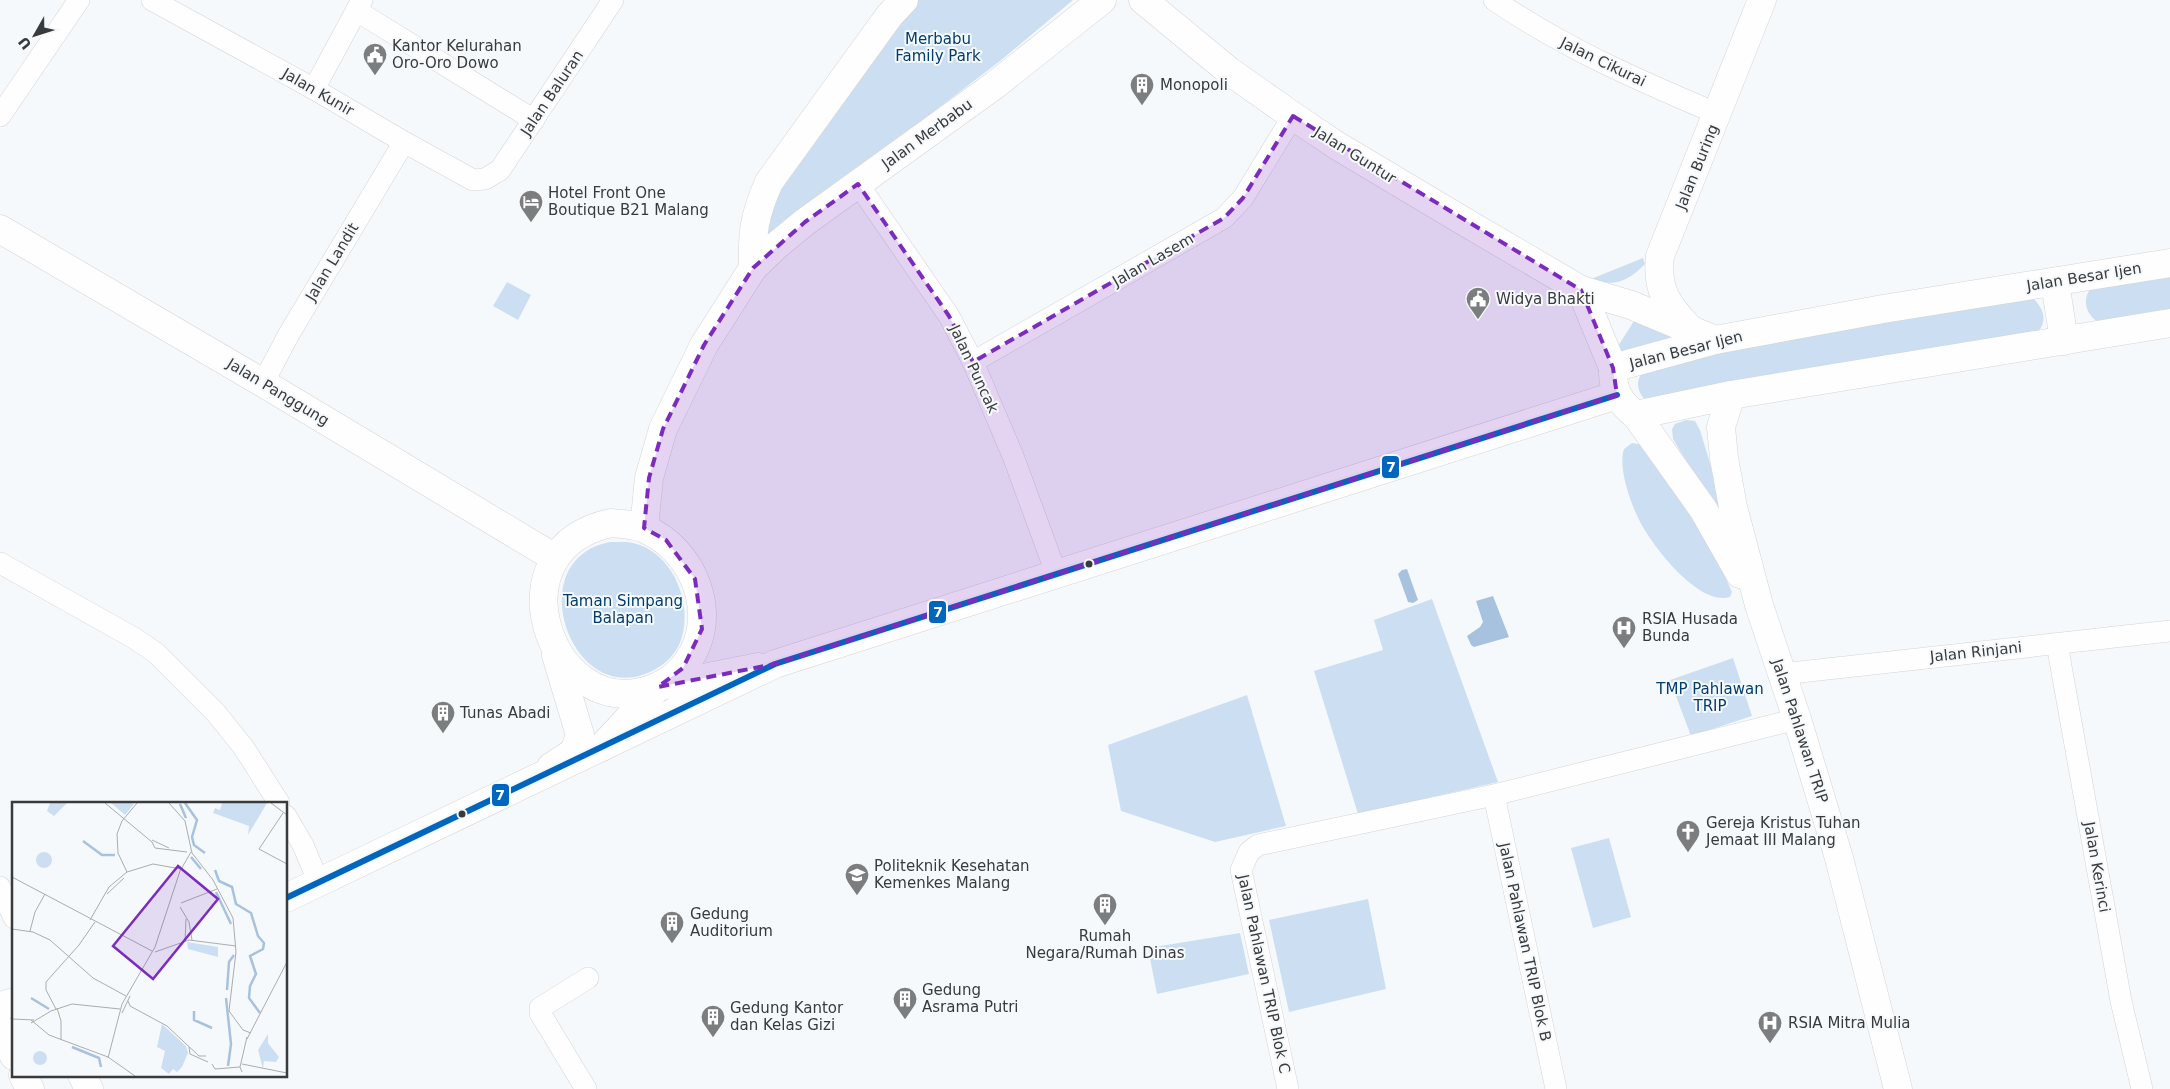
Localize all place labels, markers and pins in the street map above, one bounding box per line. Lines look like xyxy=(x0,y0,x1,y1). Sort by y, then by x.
place label: Kantor Kelurahan Oro-Oro Dowo xyxy=(392,37,522,72)
public building icon: Kantor Kelurahan Oro-Oro Dowo xyxy=(362,42,388,76)
building icon: Monopoli xyxy=(1129,72,1155,106)
place label: Monopoli xyxy=(1160,76,1228,94)
place label: Hotel Front One Boutique B21 Malang xyxy=(548,184,709,219)
hotel icon: Hotel Front One Boutique B21 Malang xyxy=(518,189,544,223)
public building icon: Widya Bhakti xyxy=(1465,286,1491,320)
place label: Widya Bhakti xyxy=(1496,290,1595,308)
unlabelled marker xyxy=(1084,559,1094,569)
place label: RSIA Husada Bunda xyxy=(1642,610,1738,645)
hospital icon: RSIA Husada Bunda xyxy=(1611,615,1637,649)
building icon: Tunas Abadi xyxy=(430,700,456,734)
place label: Tunas Abadi xyxy=(459,704,550,722)
unlabelled marker xyxy=(457,809,467,819)
place label: Gereja Kristus Tuhan Jemaat III Malang xyxy=(1705,814,1861,849)
church icon: Gereja Kristus Tuhan Jemaat III Malang xyxy=(1675,819,1701,853)
place label: Politeknik Kesehatan Kemenkes Malang xyxy=(874,857,1030,892)
school or university icon: Politeknik Kesehatan Kemenkes Malang xyxy=(844,862,870,896)
building icon: Rumah Negara/Rumah Dinas xyxy=(1092,892,1118,926)
place label: Gedung Auditorium xyxy=(690,905,773,940)
building icon: Gedung Auditorium xyxy=(659,910,685,944)
place label: Rumah Negara/Rumah Dinas xyxy=(1025,927,1185,962)
place label: Gedung Asrama Putri xyxy=(922,981,1019,1016)
building icon: Gedung Asrama Putri xyxy=(892,986,918,1020)
place label: Gedung Kantor dan Kelas Gizi xyxy=(730,999,844,1034)
building icon: Gedung Kantor dan Kelas Gizi xyxy=(700,1004,726,1038)
hospital icon: RSIA Mitra Mulia xyxy=(1757,1010,1783,1044)
place label: RSIA Mitra Mulia xyxy=(1788,1014,1911,1032)

